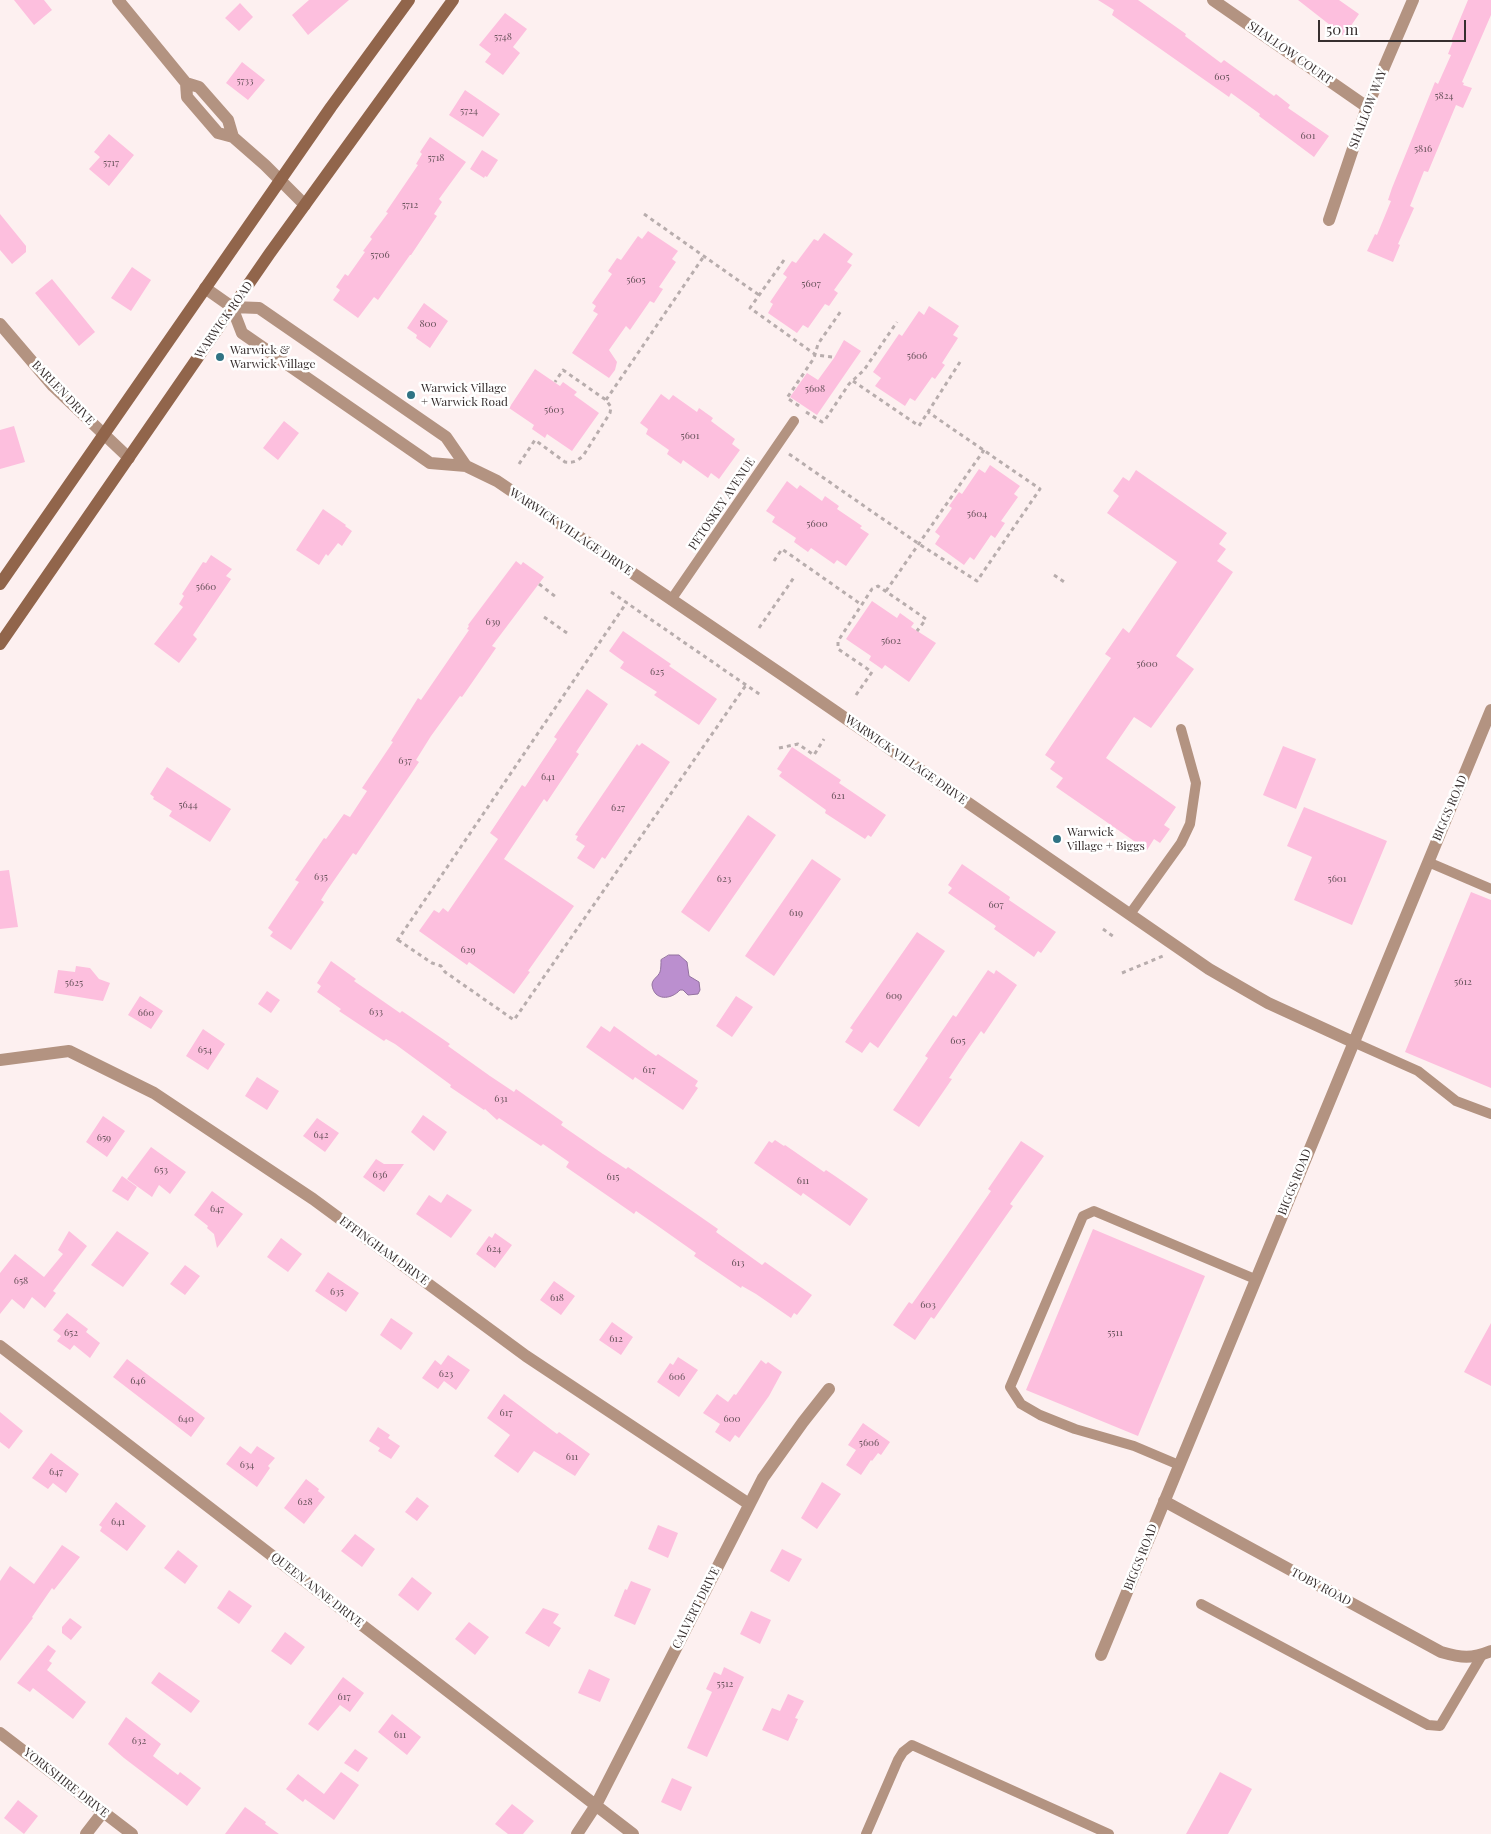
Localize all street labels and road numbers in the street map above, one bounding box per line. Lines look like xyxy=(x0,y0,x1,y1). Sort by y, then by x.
street label: SHALLOW COURT xyxy=(1245,18,1335,88)
street label: SHALLOW WAY xyxy=(1346,67,1390,151)
street label: WARWICK ROAD xyxy=(192,279,256,361)
street label: BARLEN DRIVE xyxy=(29,358,97,428)
street label: PETOSKEY AVENUE xyxy=(686,455,758,553)
street label: WARWICK VILLAGE DRIVE xyxy=(507,485,635,579)
street label: WARWICK VILLAGE DRIVE xyxy=(842,712,970,808)
street label: BIGGS ROAD xyxy=(1430,773,1470,843)
street label: BIGGS ROAD xyxy=(1275,1147,1315,1217)
street label: EFFINGHAM DRIVE xyxy=(336,1214,432,1288)
street label: BIGGS ROAD xyxy=(1121,1522,1161,1592)
street label: QUEEN ANNE DRIVE xyxy=(268,1550,366,1630)
street label: CALVERT DRIVE xyxy=(669,1565,723,1651)
street label: TOBY ROAD xyxy=(1288,1565,1354,1609)
street label: YORKSHIRE DRIVE xyxy=(20,1745,112,1821)

